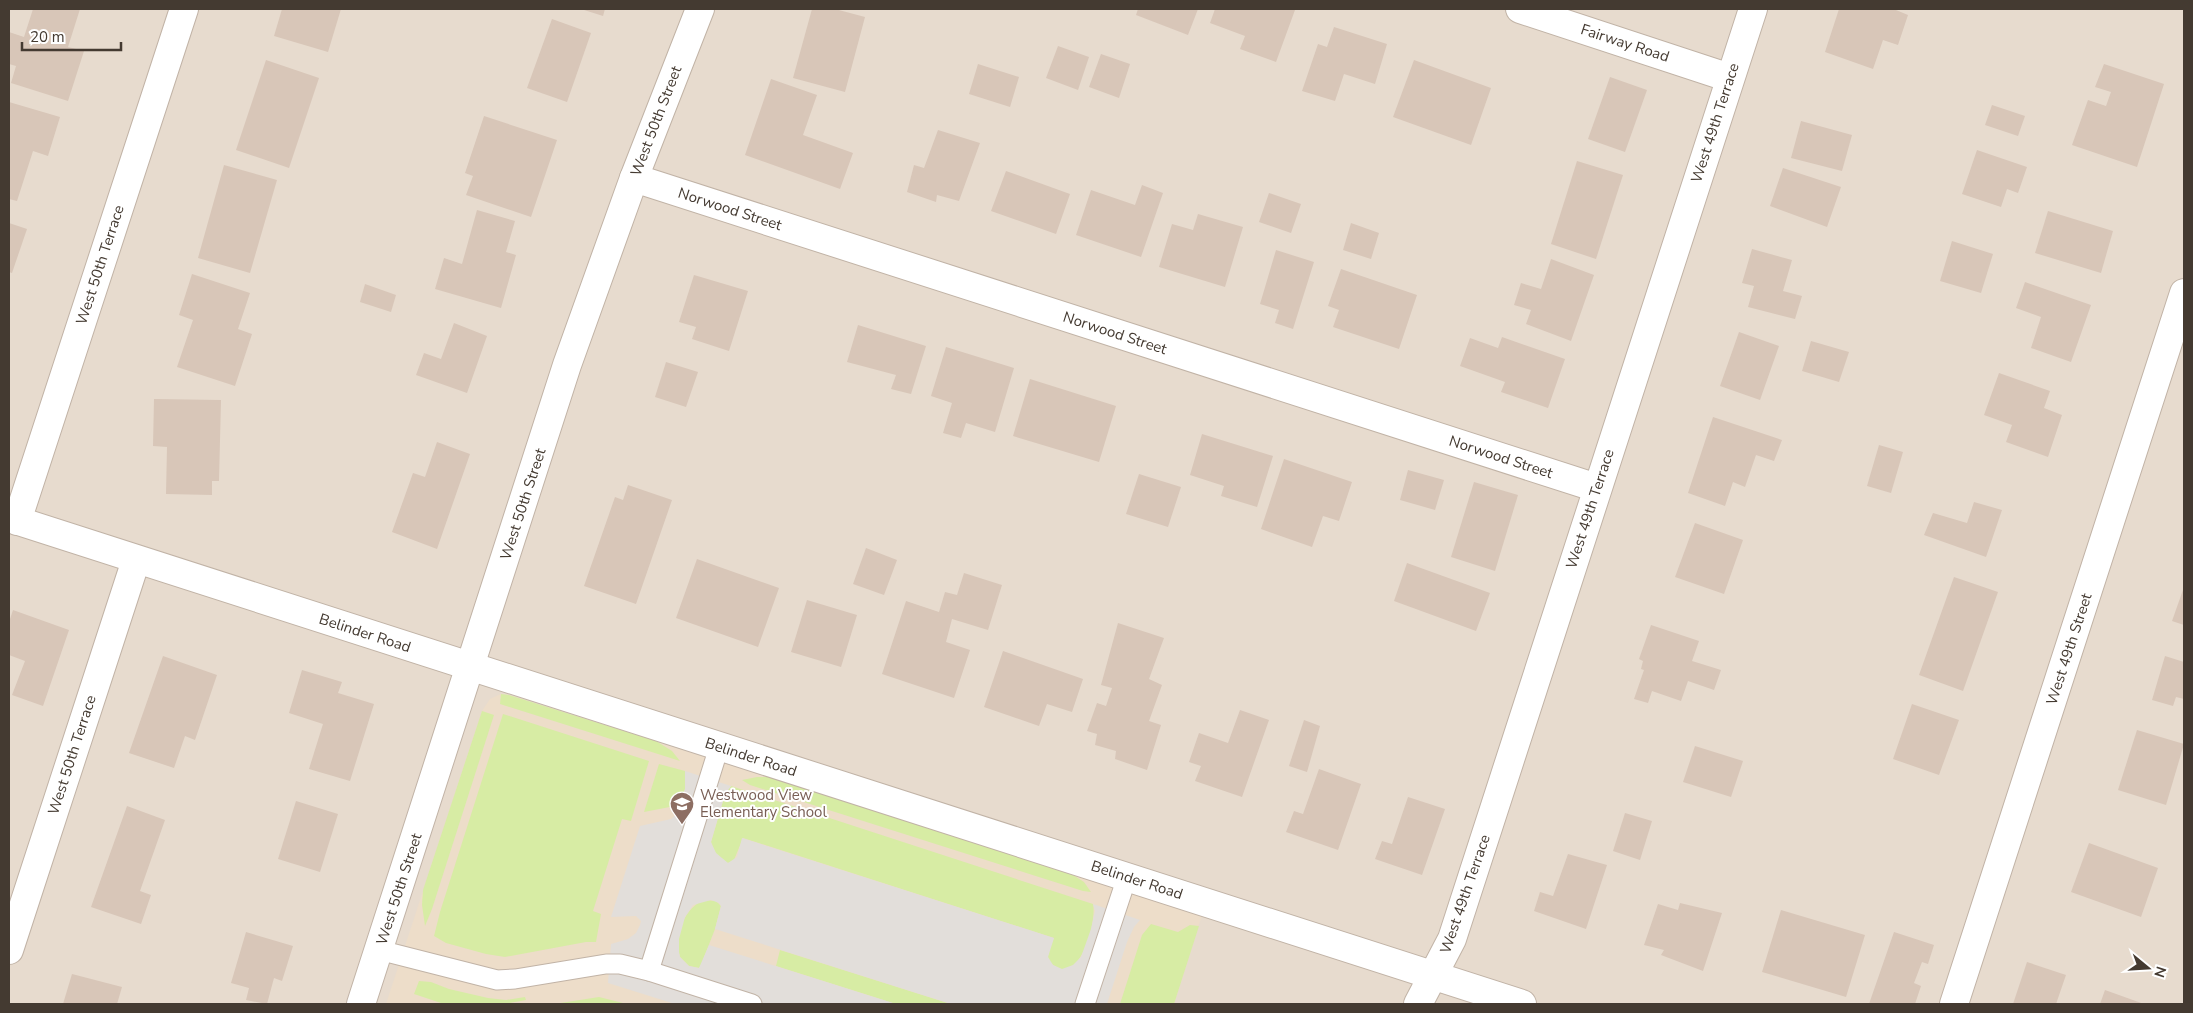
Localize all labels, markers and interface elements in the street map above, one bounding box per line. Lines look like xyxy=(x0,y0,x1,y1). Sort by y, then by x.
street label: Fairway Road xyxy=(1578,19,1672,67)
scale bar xyxy=(22,20,121,52)
text: 20 m xyxy=(30,27,65,47)
street label: West 49th Terrace xyxy=(1686,61,1744,185)
street label: West 50th Street xyxy=(626,62,686,179)
street label: Norwood Street xyxy=(676,183,785,235)
street label: West 50th Terrace xyxy=(71,203,129,327)
street label: Norwood Street xyxy=(1061,307,1170,359)
street label: Norwood Street xyxy=(1447,431,1556,483)
street label: West 50th Street xyxy=(496,445,551,562)
street label: West 49th Terrace xyxy=(1561,447,1619,571)
street label: West 49th Street xyxy=(2042,590,2097,707)
street label: Belinder Road xyxy=(317,609,413,657)
street label: West 50th Terrace xyxy=(43,693,101,817)
street label: Belinder Road xyxy=(703,733,799,781)
place label: Westwood View Elementary School xyxy=(700,785,827,822)
school or university icon: Westwood View Elementary School xyxy=(669,791,695,825)
street label: West 50th Street xyxy=(372,830,427,947)
street label: West 49th Terrace xyxy=(1435,832,1495,956)
street label: Belinder Road xyxy=(1089,856,1185,904)
north arrow xyxy=(2123,943,2173,993)
text: N xyxy=(2149,964,2171,980)

